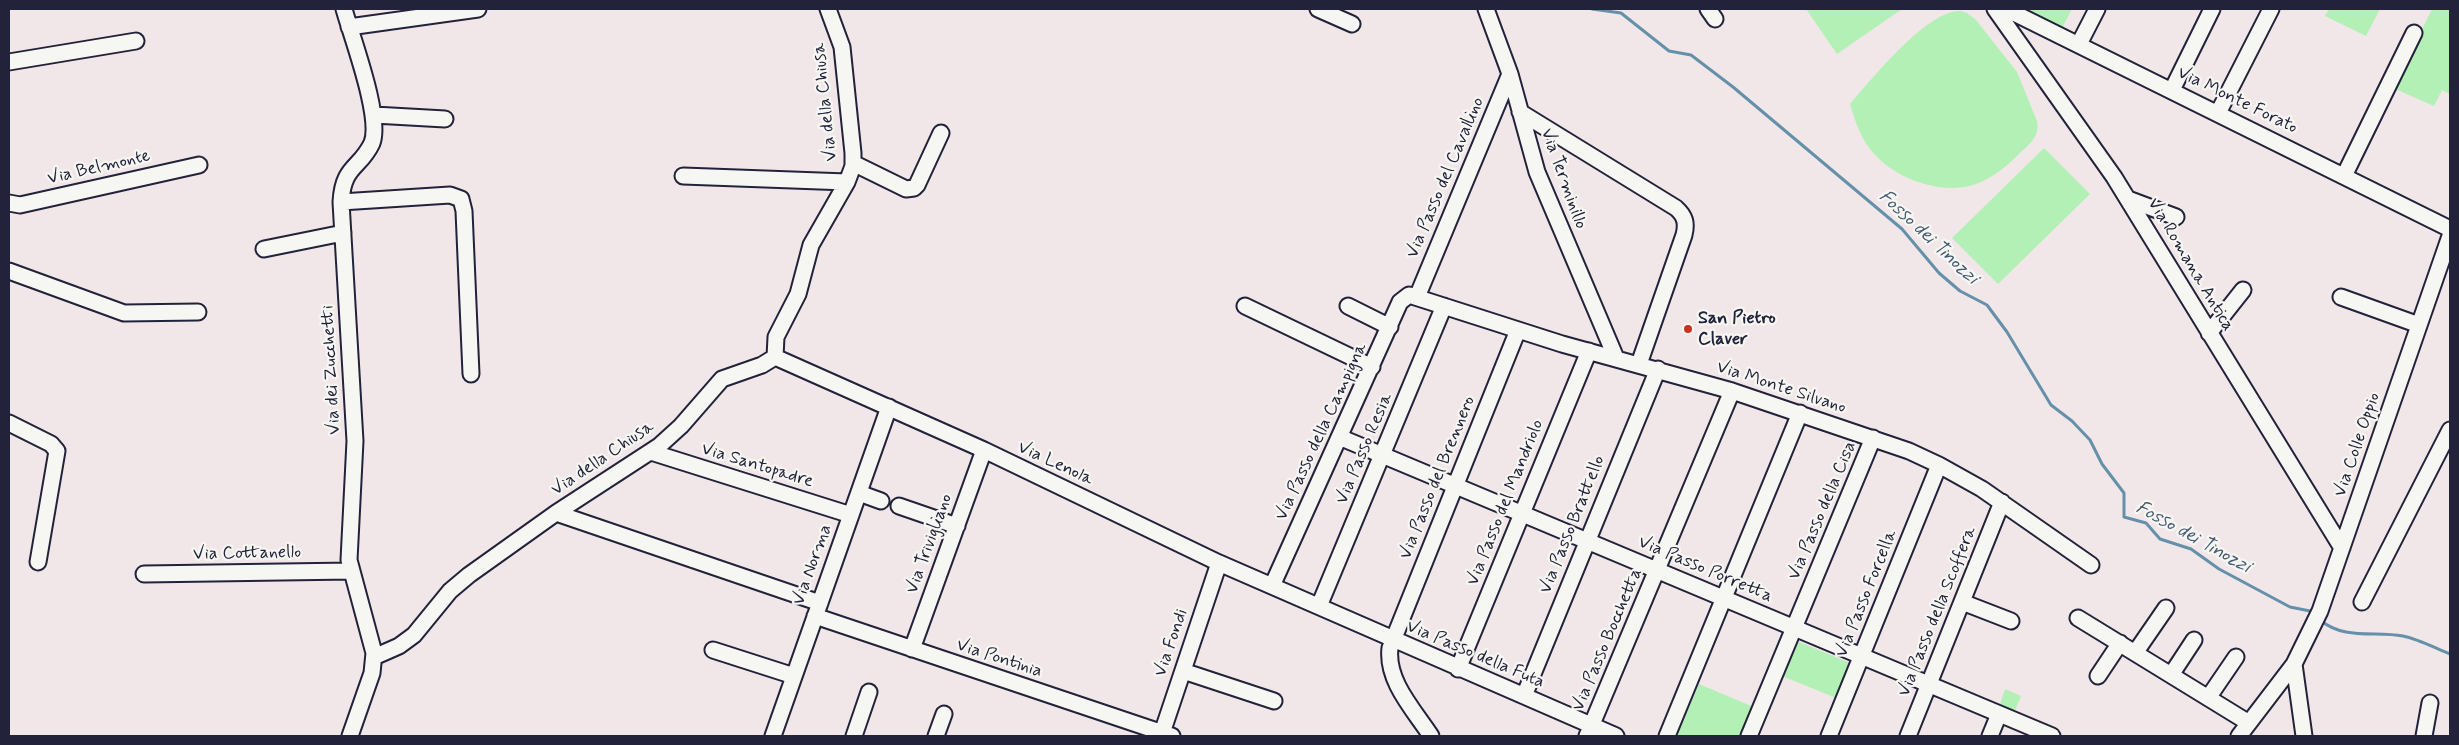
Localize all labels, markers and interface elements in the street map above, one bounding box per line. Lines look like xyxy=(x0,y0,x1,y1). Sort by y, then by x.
street label: Via della Chiusa xyxy=(809,42,843,162)
street label: Via Monte Forato xyxy=(2173,63,2301,139)
street label: Via Passo del Cavallino xyxy=(1402,94,1490,262)
street label: Via Terminillo xyxy=(1535,126,1591,232)
street label: Via Belmonte xyxy=(46,146,152,190)
water label: Fosso dei Tinozzi xyxy=(1873,186,1983,290)
street label: Via Romana Antica xyxy=(2142,194,2238,336)
street label: Via dei Zucchetti xyxy=(318,305,346,435)
place label: San Pietro Claver xyxy=(1698,308,1776,350)
marker: San Pietro Claver xyxy=(1682,323,1694,335)
street label: Via Passo della Campigna xyxy=(1271,340,1373,524)
street label: Via Monte Silvano xyxy=(1713,357,1849,419)
street label: Via Passo Resia xyxy=(1332,390,1398,508)
street label: Via Colle Oppio xyxy=(2330,390,2386,500)
street label: Via Passo del Brennero xyxy=(1395,393,1481,563)
street label: Via della Chiusa xyxy=(548,417,658,501)
street label: Via Passo del Mandriolo xyxy=(1463,417,1549,589)
street label: Via Lenola xyxy=(1014,437,1096,491)
street label: Via Passo della Cisa xyxy=(1784,438,1862,584)
street label: Via Santopadre xyxy=(698,439,816,493)
street label: Via Passo Brattello xyxy=(1535,453,1611,597)
street label: Via Trivigliano xyxy=(902,491,958,597)
water label: Fosso dei Tinozzi xyxy=(2131,497,2255,579)
street label: Via Norma xyxy=(788,522,838,608)
street label: Via Passo della Scoffera xyxy=(1894,524,1982,700)
street label: Via Passo Forcella xyxy=(1832,527,1902,661)
street label: Via Passo Porretta xyxy=(1635,532,1775,608)
street label: Via Cottanello xyxy=(193,542,301,566)
street label: Via Passo Bocchetta xyxy=(1568,565,1648,715)
street label: Via Fondi xyxy=(1150,606,1194,680)
street label: Via Passo della Futa xyxy=(1403,616,1547,694)
street label: Via Pontinia xyxy=(953,635,1045,683)

